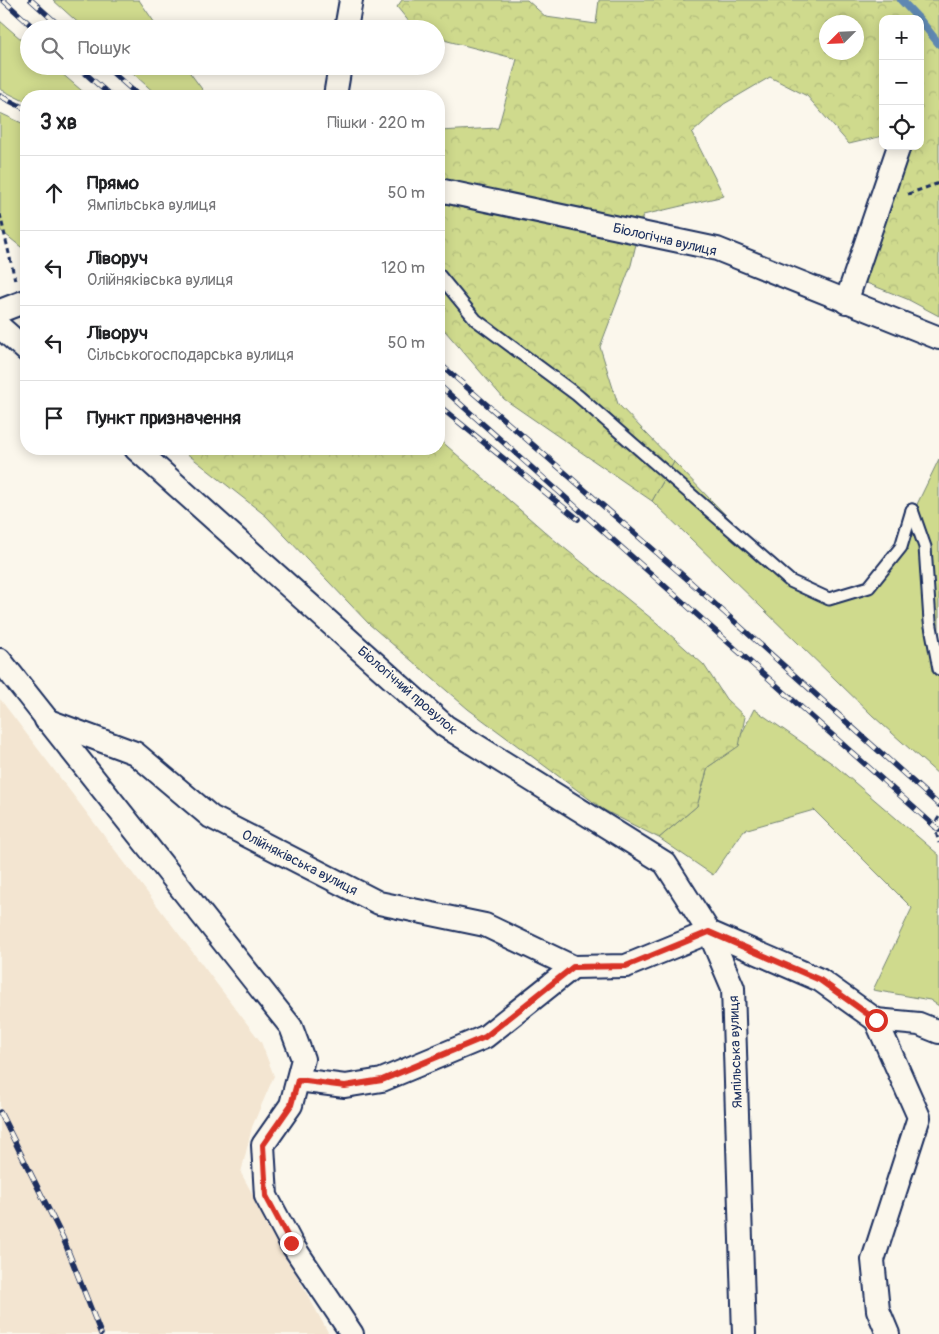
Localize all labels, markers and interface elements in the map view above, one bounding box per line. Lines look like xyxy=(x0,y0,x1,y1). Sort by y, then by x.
north arrow xyxy=(819,15,864,60)
map controls xyxy=(879,15,924,150)
button: + xyxy=(879,15,924,60)
search box xyxy=(20,20,445,75)
icon: search xyxy=(38,34,66,62)
text: Пошук xyxy=(78,36,131,60)
button: − xyxy=(879,60,924,105)
button: locate xyxy=(879,105,924,150)
text: 3 хв xyxy=(40,109,77,136)
text: Пішки · 220 m xyxy=(327,113,425,133)
text: Прямо xyxy=(87,171,139,195)
icon: ahead xyxy=(40,179,68,207)
text: 50 m xyxy=(388,183,425,203)
text: Ямпільська вулиця xyxy=(87,195,216,215)
street label: Біологічна вулиця xyxy=(611,219,718,260)
text: Ліворуч xyxy=(87,246,148,270)
icon: left xyxy=(40,254,68,282)
text: 120 m xyxy=(381,258,425,278)
text: Олійняківська вулиця xyxy=(87,270,233,290)
text: Ліворуч xyxy=(87,321,148,345)
icon: left xyxy=(40,329,68,357)
text: 50 m xyxy=(388,333,425,353)
text: Сільськогосподарська вулиця xyxy=(87,345,294,365)
icon: arrive xyxy=(40,404,68,432)
text: Пункт призначення xyxy=(87,406,241,430)
street label: Біологічний провулок xyxy=(354,642,461,738)
street label: Олійняківська вулиця xyxy=(239,826,361,899)
street label: Ямпільська вулиця xyxy=(725,995,746,1109)
route start xyxy=(865,1009,888,1032)
route end xyxy=(280,1232,303,1255)

